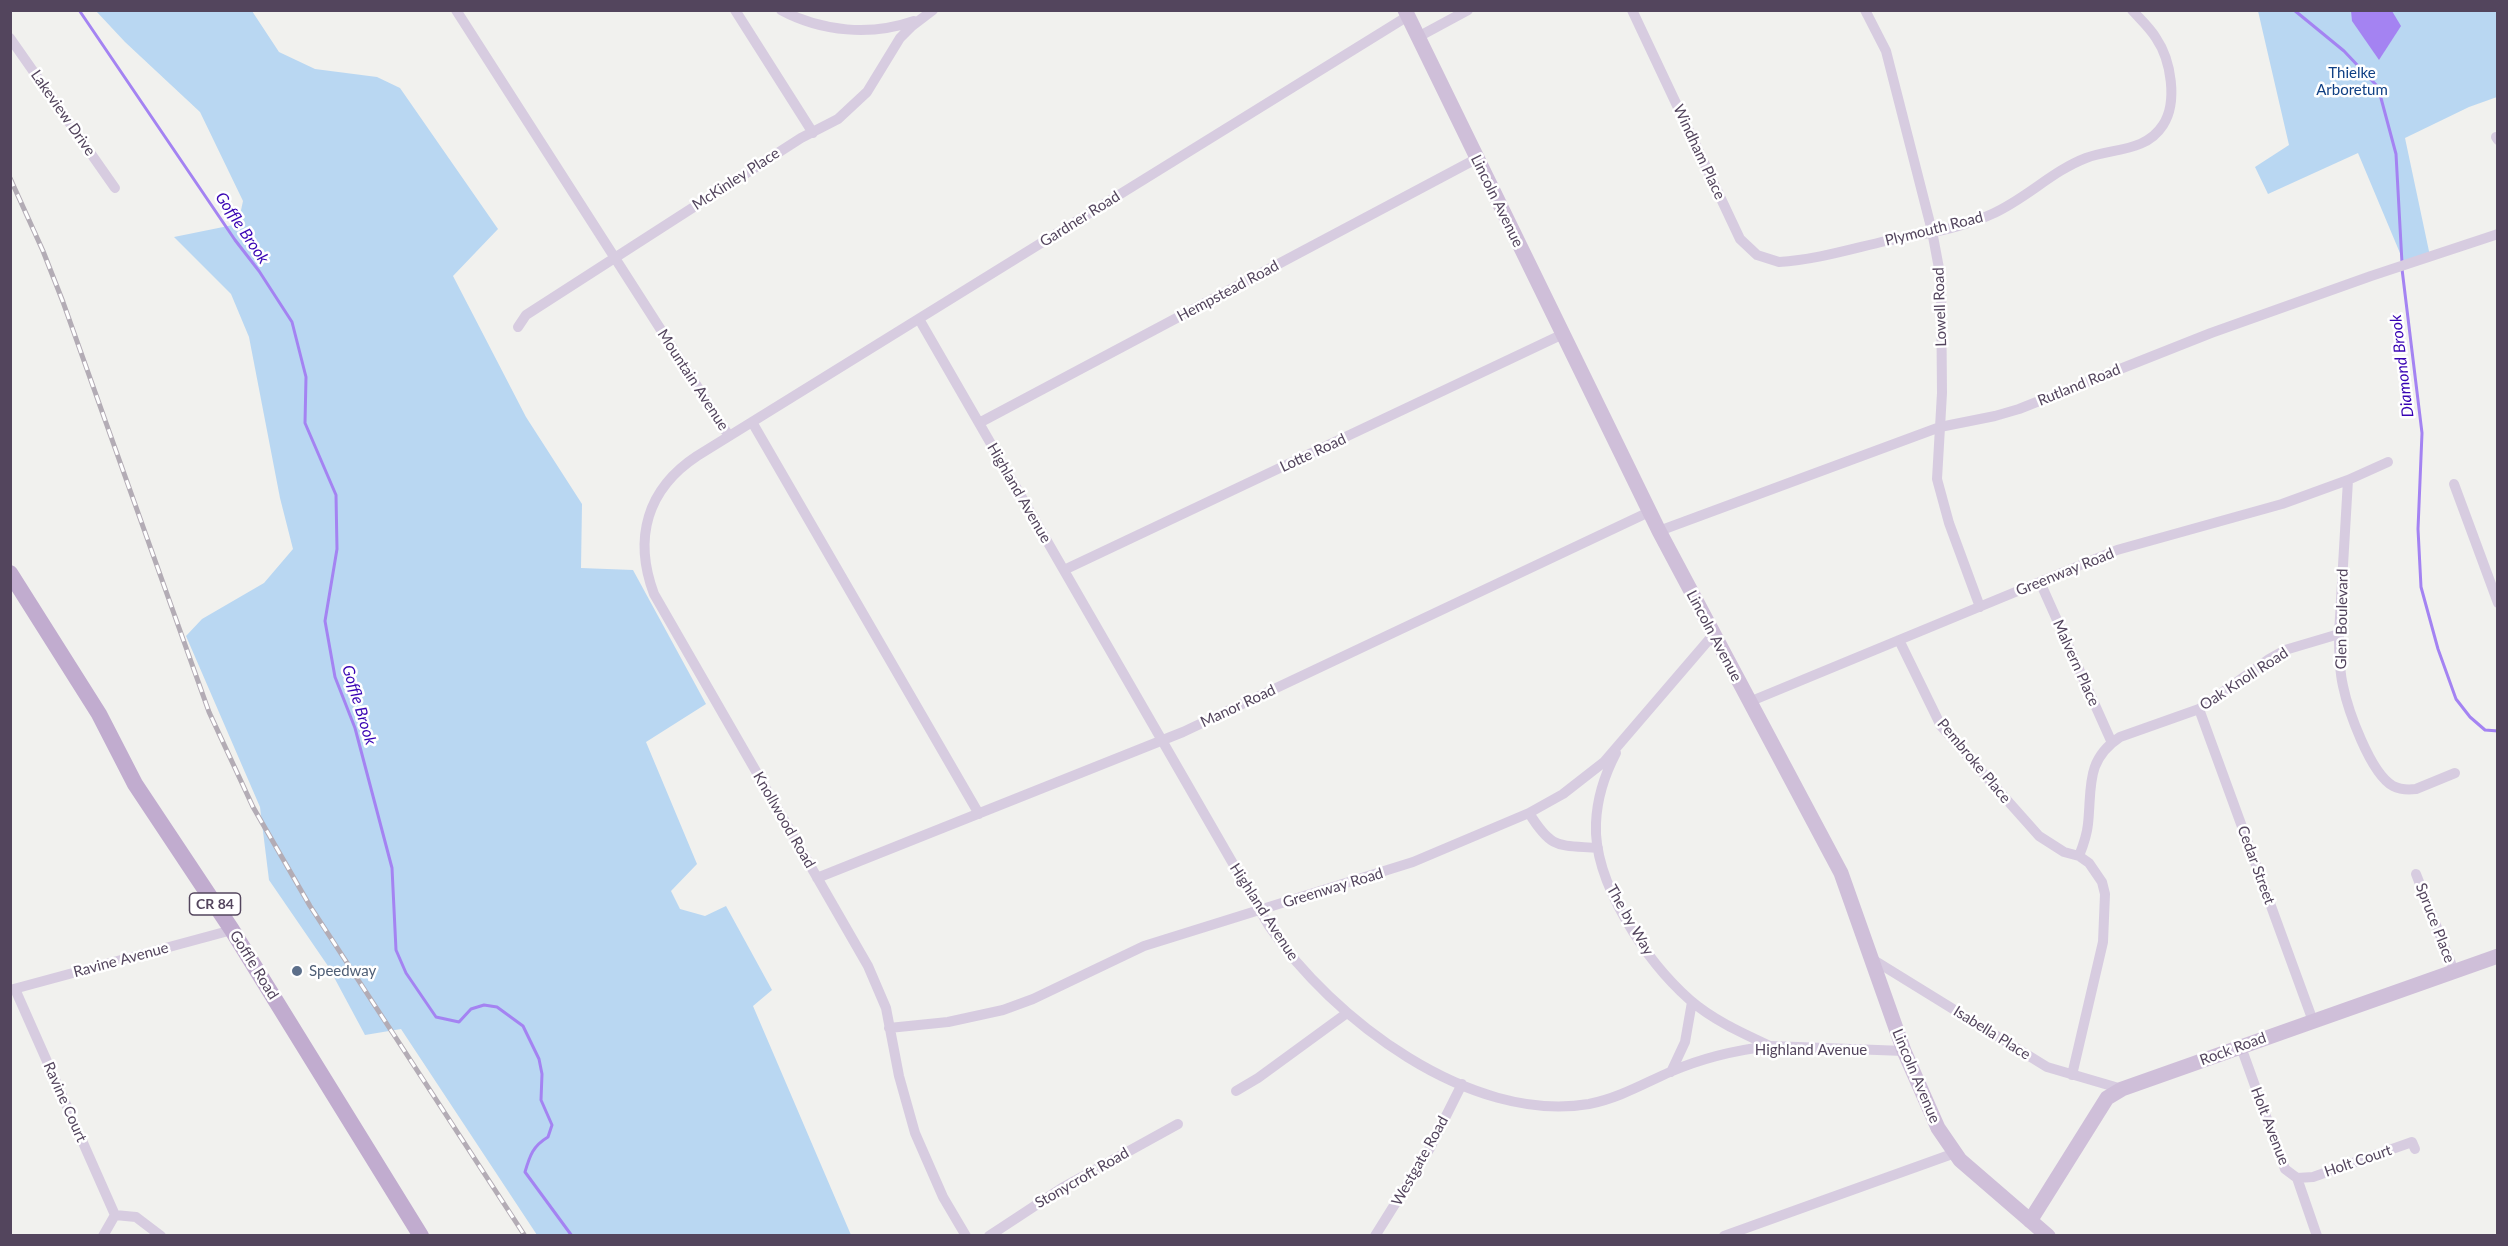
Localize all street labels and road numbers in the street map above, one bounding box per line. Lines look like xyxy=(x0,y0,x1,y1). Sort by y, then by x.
street label: Lakeview Drive xyxy=(27,67,99,159)
street label: Windham Place xyxy=(1669,102,1729,202)
street label: McKinley Place xyxy=(689,144,783,214)
street label: Lincoln Avenue xyxy=(1467,152,1527,250)
street label: Gardner Road xyxy=(1037,187,1123,251)
street label: Plymouth Road xyxy=(1883,208,1985,250)
street label: Hempstead Road xyxy=(1174,257,1282,325)
street label: Lowell Road xyxy=(1930,267,1950,347)
street label: Mountain Avenue xyxy=(654,326,732,434)
street label: Rutland Road xyxy=(2035,360,2123,410)
street label: Lotte Road xyxy=(1277,430,1349,476)
street label: Highland Avenue xyxy=(983,440,1055,546)
street label: Greenway Road xyxy=(2013,544,2117,600)
street label: Glen Boulevard xyxy=(2332,568,2352,670)
street label: Lincoln Avenue xyxy=(1682,587,1746,685)
street label: Malvern Place xyxy=(2049,617,2103,709)
street label: Oak Knoll Road xyxy=(2196,644,2292,714)
street label: Manor Road xyxy=(1198,681,1278,731)
street label: Pembroke Place xyxy=(1933,715,2015,807)
street label: Knollwood Road xyxy=(749,769,819,871)
street label: Cedar Street xyxy=(2233,823,2279,907)
street label: Highland Avenue xyxy=(1226,860,1302,964)
street label: Greenway Road xyxy=(1281,864,1385,912)
street label: Spruce Place xyxy=(2412,881,2458,965)
street label: The by Way xyxy=(1603,882,1657,958)
road number: CR 84 xyxy=(190,893,240,915)
street label: Goffle Road xyxy=(226,927,282,1003)
street label: Ravine Avenue xyxy=(71,939,171,981)
street label: Isabella Place xyxy=(1950,1002,2034,1064)
street label: Lincoln Avenue xyxy=(1888,1026,1944,1126)
street label: Rock Road xyxy=(2197,1029,2269,1069)
street label: Highland Avenue xyxy=(1755,1041,1867,1059)
street label: Ravine Court xyxy=(39,1059,91,1145)
street label: Holt Avenue xyxy=(2247,1084,2293,1168)
street label: Westgate Road xyxy=(1388,1113,1452,1209)
street label: Holt Court xyxy=(2322,1141,2394,1181)
street label: Stonycroft Road xyxy=(1032,1144,1132,1212)

